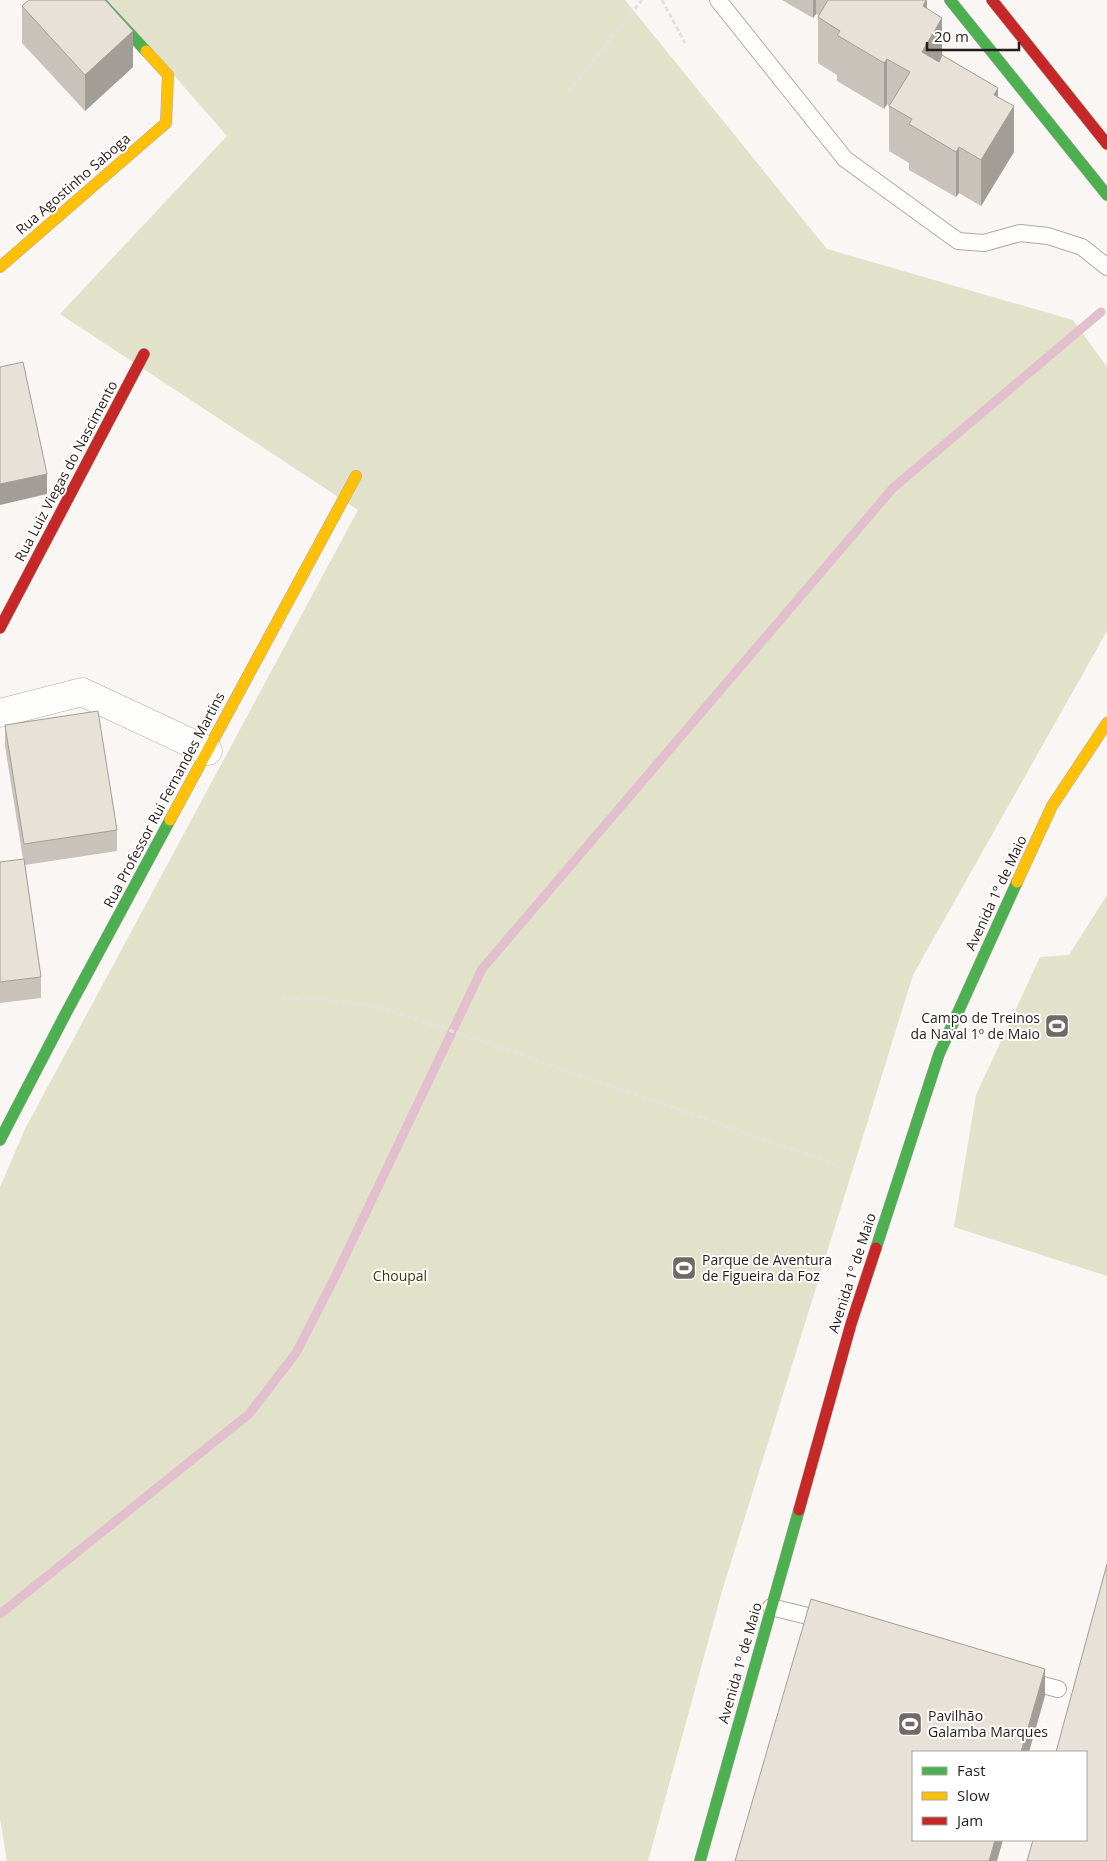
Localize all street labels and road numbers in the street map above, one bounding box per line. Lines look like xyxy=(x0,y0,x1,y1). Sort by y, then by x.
street label: Rua Agostinho Saboga xyxy=(11,129,134,239)
street label: Rua Luiz Viegas do Nascimento xyxy=(10,377,121,565)
street label: Rua Professor Rui Fernandes Martins xyxy=(98,688,229,911)
street label: Avenida 1º de Maio xyxy=(961,832,1031,953)
street label: Avenida 1º de Maio xyxy=(823,1210,880,1335)
street label: Avenida 1º de Maio xyxy=(713,1600,766,1726)

